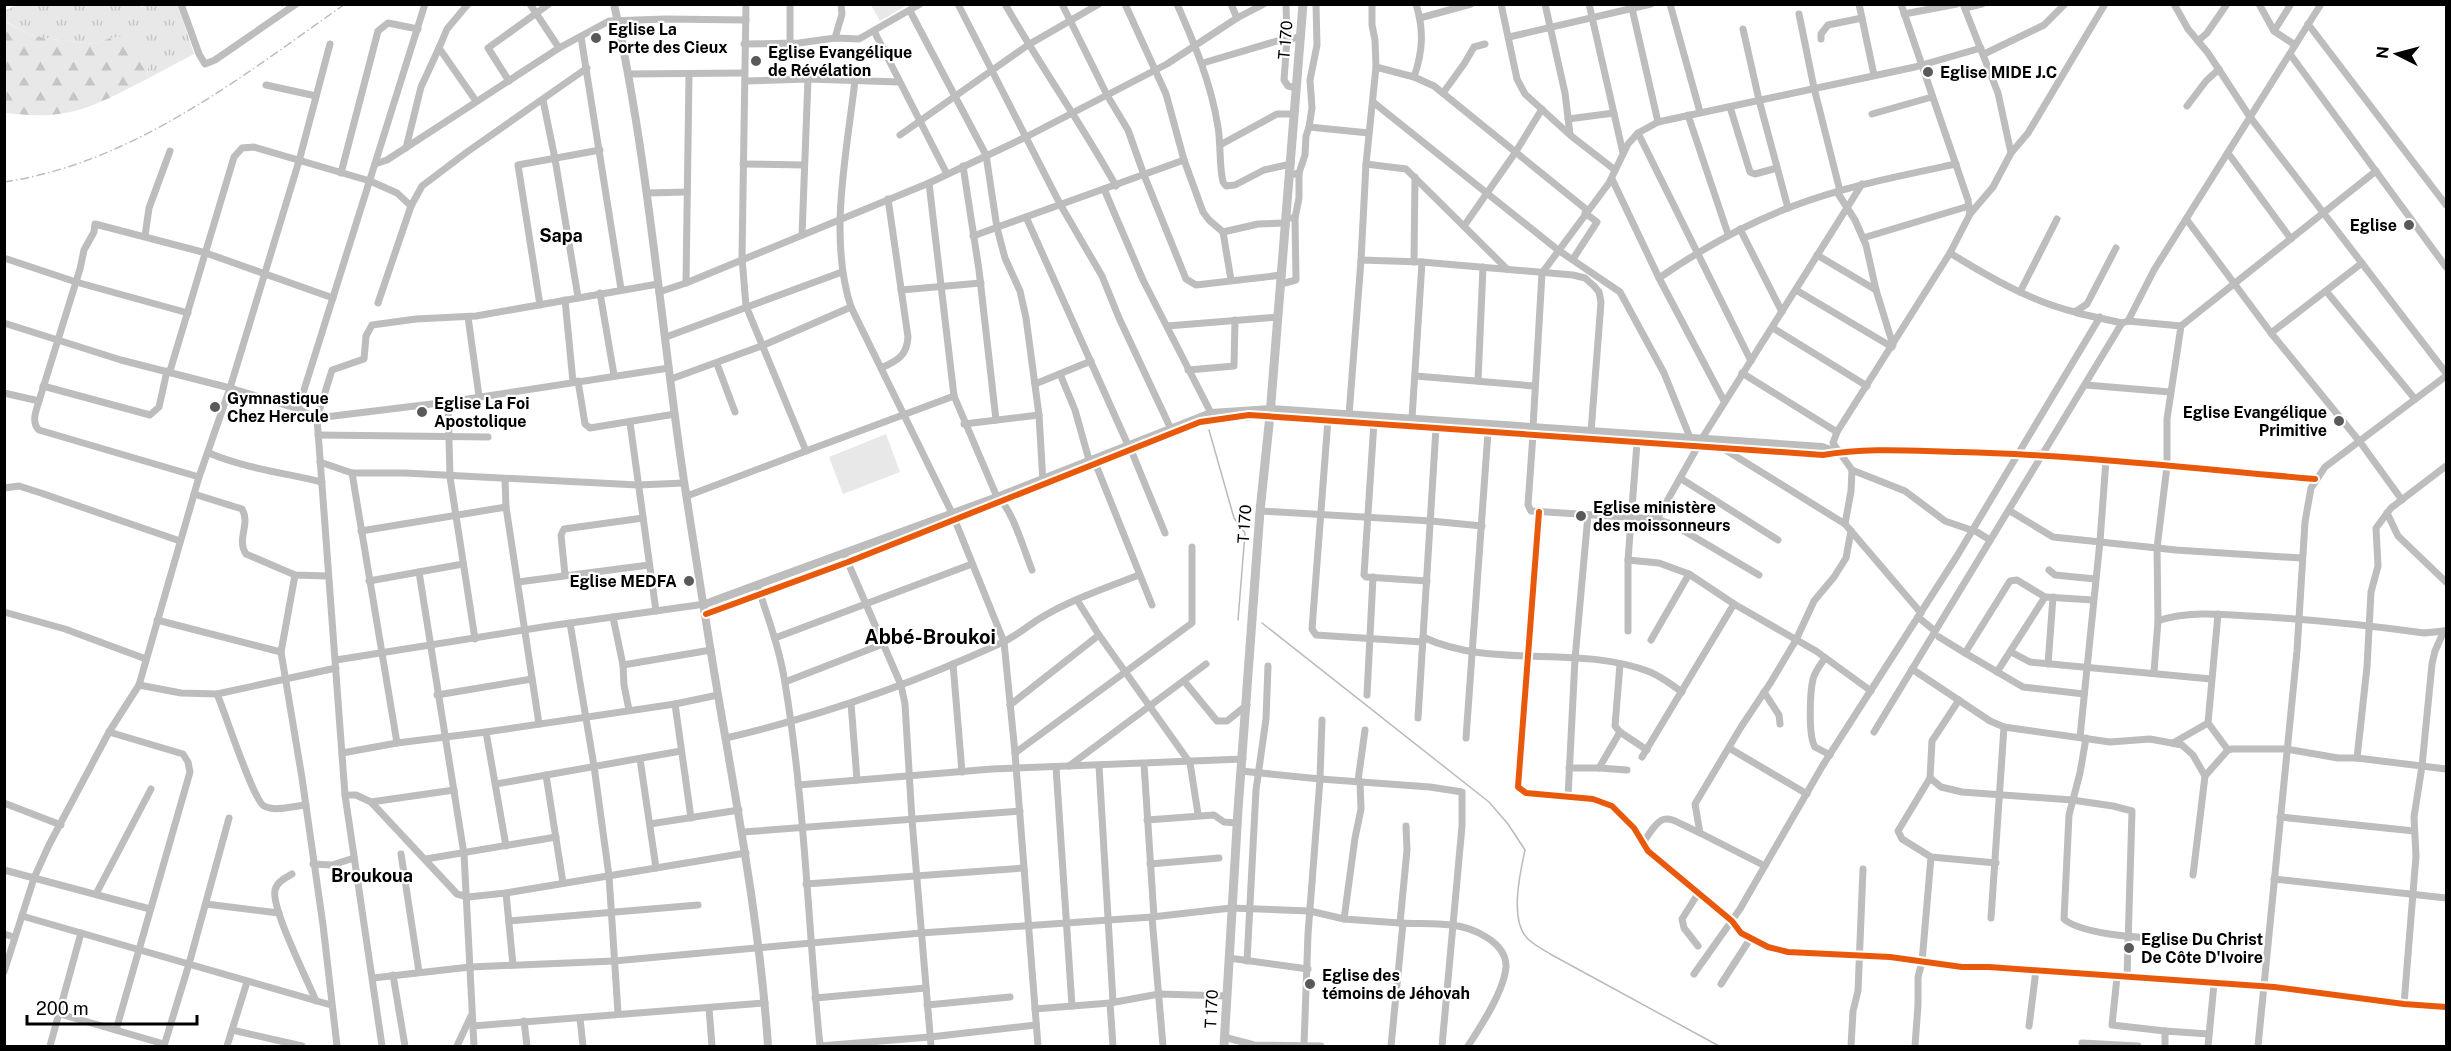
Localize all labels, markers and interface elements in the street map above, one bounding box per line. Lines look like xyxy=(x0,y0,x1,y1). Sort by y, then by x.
place label: Eglise La Porte des Cieux xyxy=(608,20,728,57)
street label: T 170 xyxy=(1274,20,1297,60)
north arrow xyxy=(2367,24,2427,84)
marker: Eglise La Porte des Cieux xyxy=(589,31,603,45)
place label: Eglise Evangélique de Révélation xyxy=(768,43,912,80)
text: N xyxy=(2372,45,2393,60)
marker: Eglise Evangélique de Révélation xyxy=(749,54,763,68)
place label: Eglise MIDE J.C xyxy=(1940,63,2057,82)
marker: Eglise MIDE J.C xyxy=(1921,65,1935,79)
place label: Eglise xyxy=(2350,216,2397,235)
marker: Eglise xyxy=(2402,218,2416,232)
district label: Sapa xyxy=(539,225,583,246)
place label: Gymnastique Chez Hercule xyxy=(227,389,329,426)
place label: Eglise La Foi Apostolique xyxy=(434,394,529,431)
marker: Gymnastique Chez Hercule xyxy=(208,400,222,414)
place label: Eglise Evangélique Primitive xyxy=(2183,403,2327,440)
marker: Eglise La Foi Apostolique xyxy=(415,405,429,419)
marker: Eglise Evangélique Primitive xyxy=(2332,414,2346,428)
place label: Eglise ministère des moissonneurs xyxy=(1593,498,1730,535)
street label: T 170 xyxy=(1234,504,1255,544)
marker: Eglise ministère des moissonneurs xyxy=(1574,509,1588,523)
place label: Eglise MEDFA xyxy=(570,572,677,591)
marker: Eglise MEDFA xyxy=(682,574,696,588)
district label: Abbé-Broukoi xyxy=(864,625,996,649)
district label: Broukoua xyxy=(331,865,413,886)
place label: Eglise Du Christ De Côte D'Ivoire xyxy=(2141,930,2264,967)
marker: Eglise Du Christ De Côte D'Ivoire xyxy=(2122,941,2136,955)
place label: Eglise des témoins de Jéhovah xyxy=(1322,966,1470,1003)
marker: Eglise des témoins de Jéhovah xyxy=(1303,977,1317,991)
scale bar xyxy=(27,988,196,1026)
street label: T 170 xyxy=(1201,989,1222,1029)
text: 200 m xyxy=(36,998,89,1019)

